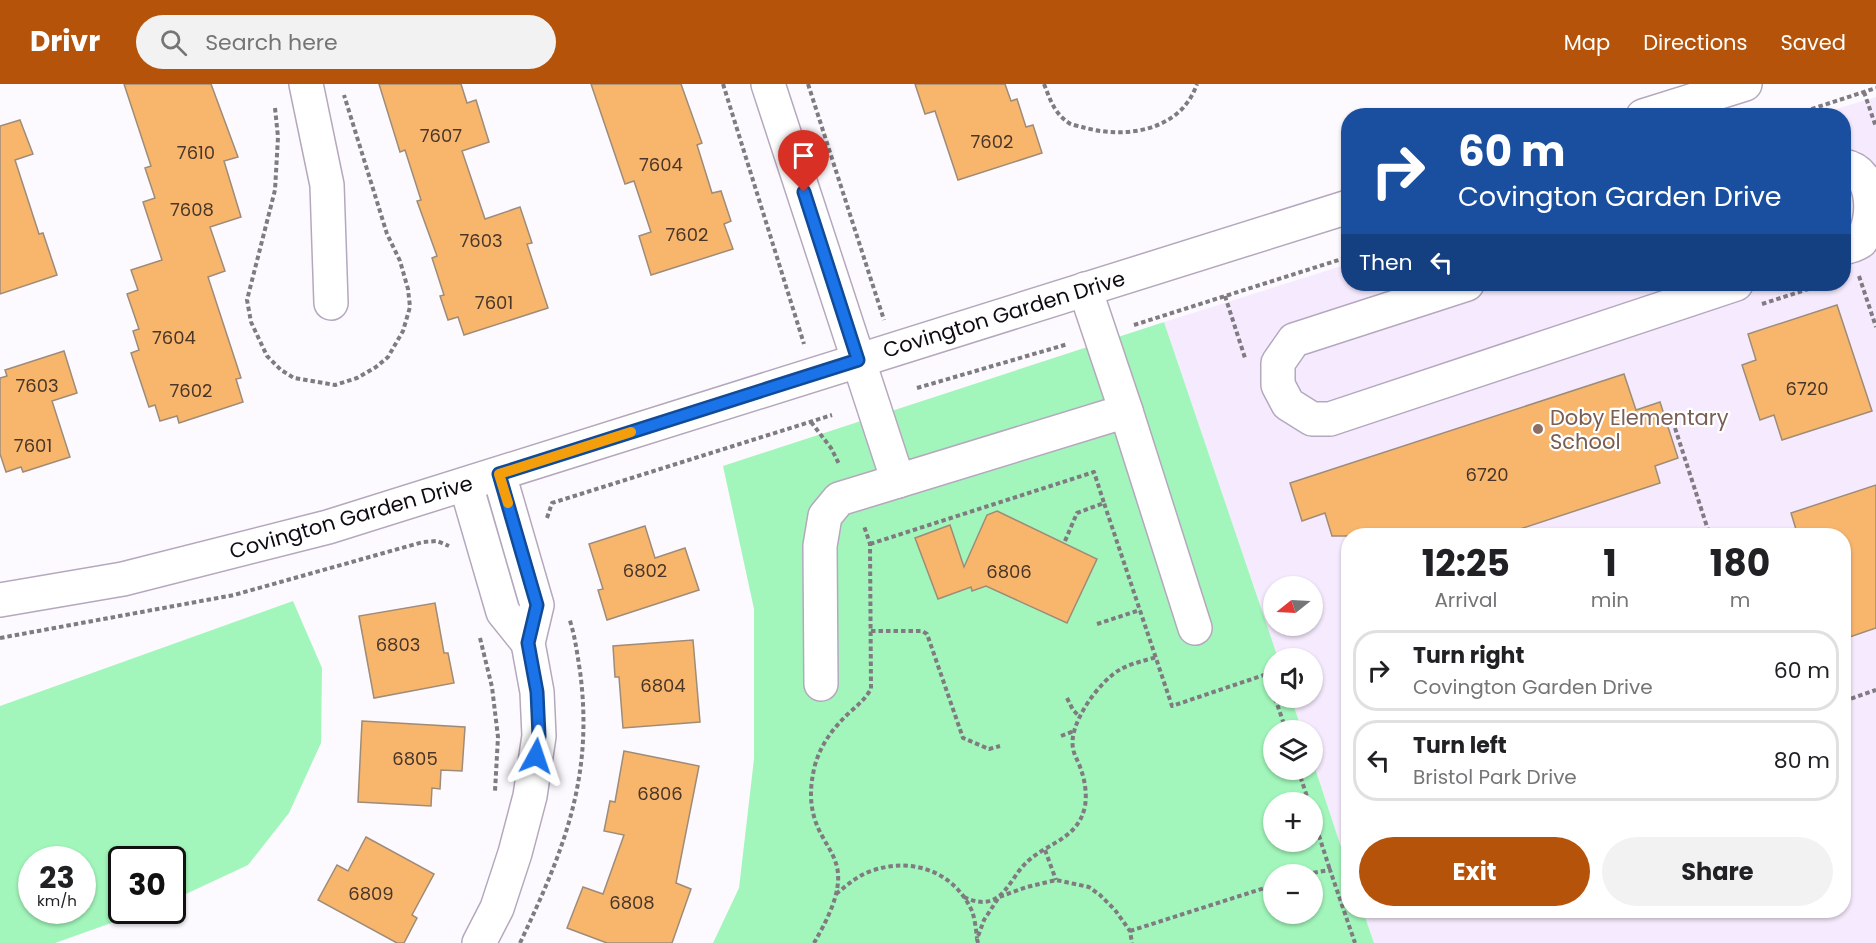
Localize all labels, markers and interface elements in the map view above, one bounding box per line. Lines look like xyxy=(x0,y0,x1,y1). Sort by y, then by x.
search box xyxy=(136,15,556,69)
text: Drivr xyxy=(30,22,100,61)
icon: search xyxy=(157,26,190,59)
text: Search here xyxy=(205,27,338,58)
text: Map xyxy=(1564,28,1610,57)
text: Directions xyxy=(1643,28,1747,57)
text: Saved xyxy=(1780,28,1846,57)
text: 60 m xyxy=(1458,122,1566,181)
house number: 7607 xyxy=(420,123,462,148)
house number: 7602 xyxy=(971,129,1013,154)
pin xyxy=(778,130,829,192)
icon: right xyxy=(1359,132,1437,210)
icon: arrive xyxy=(787,139,820,172)
house number: 7610 xyxy=(177,140,215,165)
house number: 7604 xyxy=(639,152,683,177)
text: Covington Garden Drive xyxy=(1458,178,1782,215)
house number: 7608 xyxy=(170,197,214,222)
house number: 7602 xyxy=(666,222,708,247)
house number: 7603 xyxy=(459,228,503,253)
icon: left xyxy=(1425,246,1458,279)
text: Then xyxy=(1359,247,1413,278)
street label: Covington Garden Drive xyxy=(879,263,1129,365)
house number: 7601 xyxy=(475,290,513,315)
house number: 7604 xyxy=(152,325,196,350)
house number: 7603 xyxy=(15,373,59,398)
house number: 6720 xyxy=(1786,376,1828,401)
house number: 7602 xyxy=(170,378,212,403)
place label: Doby Elementary School xyxy=(1550,403,1729,456)
marker: Doby Elementary School xyxy=(1531,422,1545,436)
house number: 7601 xyxy=(14,433,52,458)
house number: 6720 xyxy=(1466,462,1508,487)
street label: Covington Garden Drive xyxy=(226,468,476,566)
text: 12:25 xyxy=(1422,538,1510,589)
text: 1 xyxy=(1603,538,1617,589)
text: 180 xyxy=(1710,538,1770,589)
house number: 6802 xyxy=(623,558,667,583)
house number: 6806 xyxy=(986,559,1032,584)
north arrow xyxy=(1263,576,1323,636)
map controls xyxy=(1263,576,1323,924)
text: Arrival xyxy=(1434,586,1497,614)
text: min xyxy=(1591,586,1629,614)
text: m xyxy=(1730,586,1750,614)
house number: 6803 xyxy=(376,632,420,657)
text: Turn right xyxy=(1413,640,1524,671)
button: sound xyxy=(1263,648,1323,708)
icon: right xyxy=(1362,654,1395,687)
text: 60 m xyxy=(1774,655,1830,686)
house number: 6804 xyxy=(640,673,686,698)
text: Covington Garden Drive xyxy=(1413,673,1653,701)
button: layers xyxy=(1263,720,1323,780)
position arrow xyxy=(504,724,568,788)
text: Turn left xyxy=(1413,730,1507,761)
icon: left xyxy=(1362,744,1395,777)
text: 80 m xyxy=(1774,745,1830,776)
house number: 6805 xyxy=(392,746,438,771)
text: Bristol Park Drive xyxy=(1413,763,1577,791)
house number: 6806 xyxy=(637,781,683,806)
button: + xyxy=(1263,792,1323,852)
button: Exit xyxy=(1359,837,1590,906)
button: Share xyxy=(1602,837,1833,906)
speed limit sign: 30 xyxy=(108,846,186,924)
text: 23 xyxy=(39,856,75,899)
button: − xyxy=(1263,864,1323,924)
house number: 6809 xyxy=(348,881,394,906)
text: km/h xyxy=(37,890,77,911)
house number: 6808 xyxy=(609,890,655,915)

